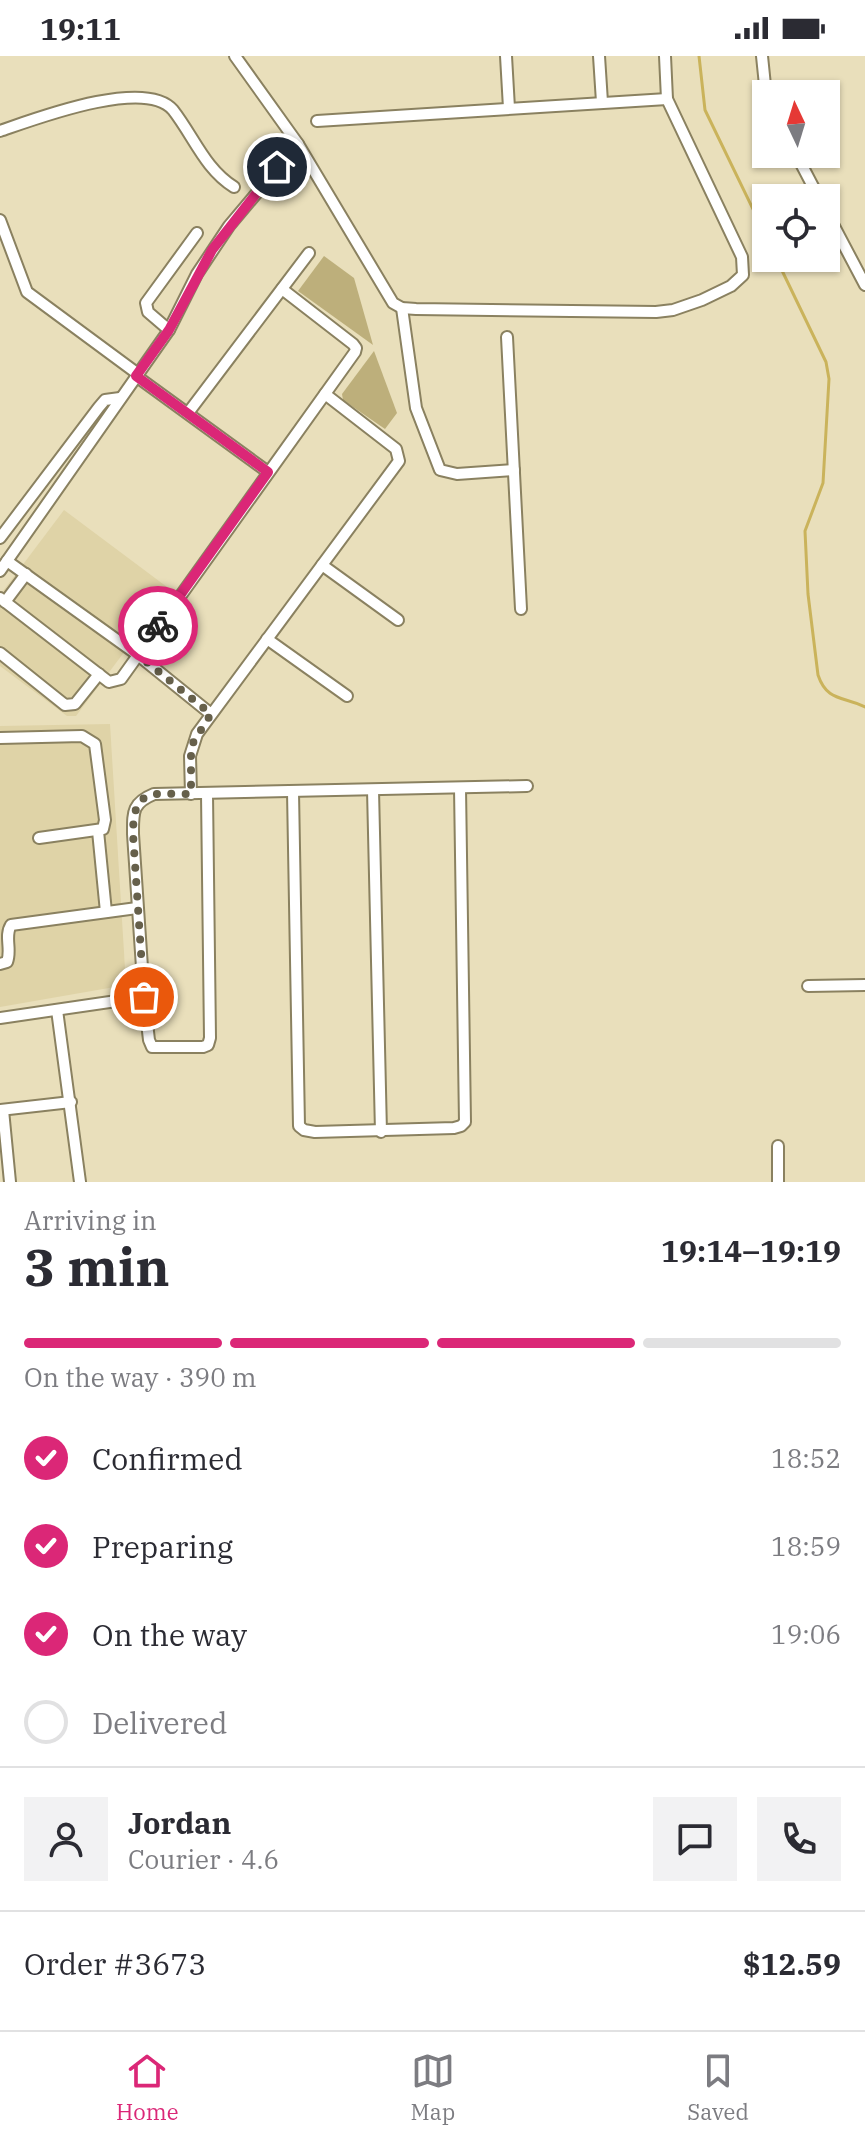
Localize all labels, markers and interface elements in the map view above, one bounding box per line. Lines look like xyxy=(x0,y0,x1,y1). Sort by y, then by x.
text: 19:11 xyxy=(40,9,121,48)
north arrow xyxy=(752,80,840,168)
map controls xyxy=(752,80,840,272)
pin xyxy=(243,133,311,201)
icon: home xyxy=(255,145,299,189)
button: locate xyxy=(752,184,840,272)
courier xyxy=(118,586,198,666)
icon: bike xyxy=(136,604,180,648)
pin xyxy=(110,963,178,1031)
icon: bag xyxy=(122,975,166,1019)
text: Arriving in xyxy=(24,1203,157,1237)
text: 19:14–19:19 xyxy=(661,1231,841,1270)
text: 3 min xyxy=(24,1233,170,1300)
text: On the way · 390 m xyxy=(24,1360,257,1394)
icon: check xyxy=(24,1436,68,1480)
text: Confirmed xyxy=(92,1439,243,1478)
text: 18:52 xyxy=(771,1441,841,1475)
icon: check xyxy=(24,1524,68,1568)
text: Preparing xyxy=(92,1527,233,1566)
text: 18:59 xyxy=(771,1529,841,1563)
icon: check xyxy=(24,1612,68,1656)
text: On the way xyxy=(92,1615,247,1654)
text: 19:06 xyxy=(771,1617,841,1651)
text: Delivered xyxy=(92,1703,227,1742)
button: person xyxy=(24,1797,108,1881)
button: chat xyxy=(653,1797,737,1881)
button: phone xyxy=(757,1797,841,1881)
text: Jordan xyxy=(128,1803,231,1842)
text: Courier · 4.6 xyxy=(128,1842,279,1876)
text: Order #3673 xyxy=(24,1944,206,1983)
text: $12.59 xyxy=(743,1944,841,1983)
tab: Home xyxy=(116,2049,179,2126)
tab: Map xyxy=(411,2049,455,2126)
tab: Saved xyxy=(687,2049,749,2126)

